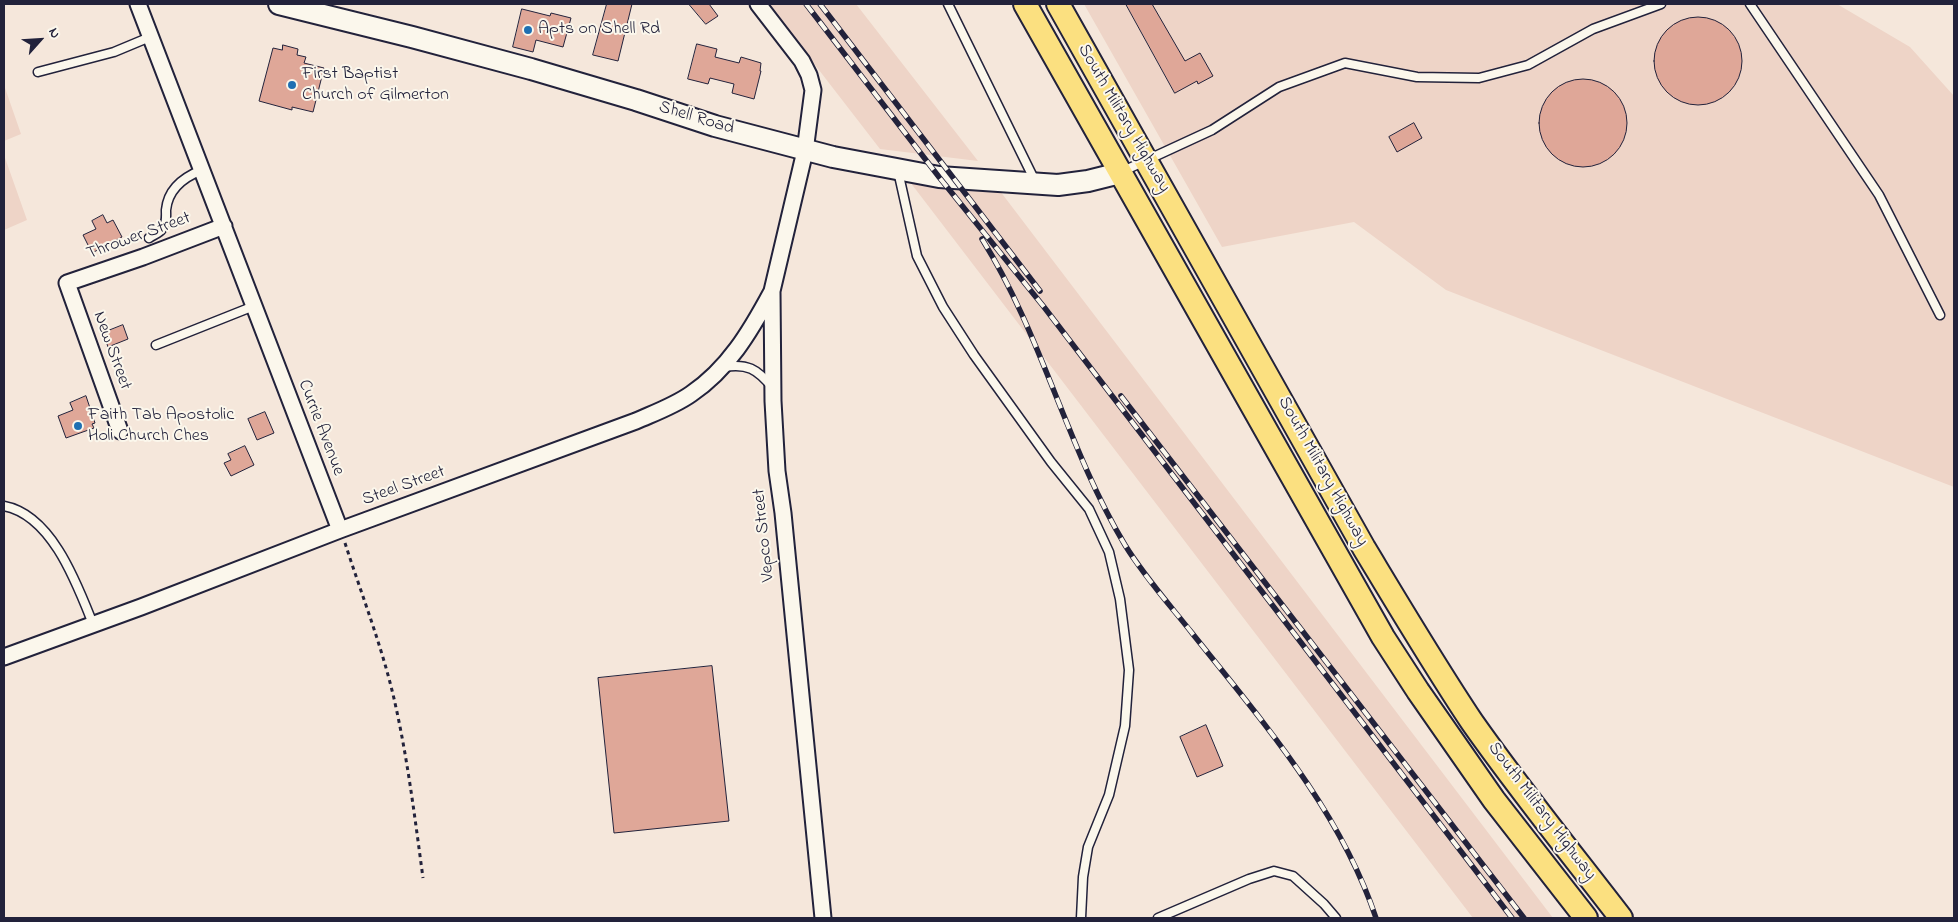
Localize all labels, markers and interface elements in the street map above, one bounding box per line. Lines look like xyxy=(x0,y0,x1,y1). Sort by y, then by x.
north arrow xyxy=(15,15,65,65)
place label: Apts on Shell Rd xyxy=(538,19,660,41)
text: N xyxy=(42,24,65,42)
marker: Apts on Shell Rd xyxy=(522,24,534,36)
street label: South Military Highway xyxy=(1072,41,1174,197)
place label: First Baptist Church of Gilmerton xyxy=(302,64,449,106)
marker: First Baptist Church of Gilmerton xyxy=(286,79,298,91)
street label: Shell Road xyxy=(656,97,736,141)
street label: Thrower Street xyxy=(84,208,194,266)
street label: New Street xyxy=(87,309,135,393)
street label: Currie Avenue xyxy=(292,377,348,479)
street label: South Military Highway xyxy=(1272,393,1372,551)
place label: Faith Tab Apostolic Holi Church Ches xyxy=(88,405,234,448)
marker: Faith Tab Apostolic Holi Church Ches xyxy=(72,420,84,432)
street label: Steel Street xyxy=(360,462,448,512)
street label: Vepco Street xyxy=(749,487,781,583)
street label: South Military Highway xyxy=(1482,739,1600,885)

